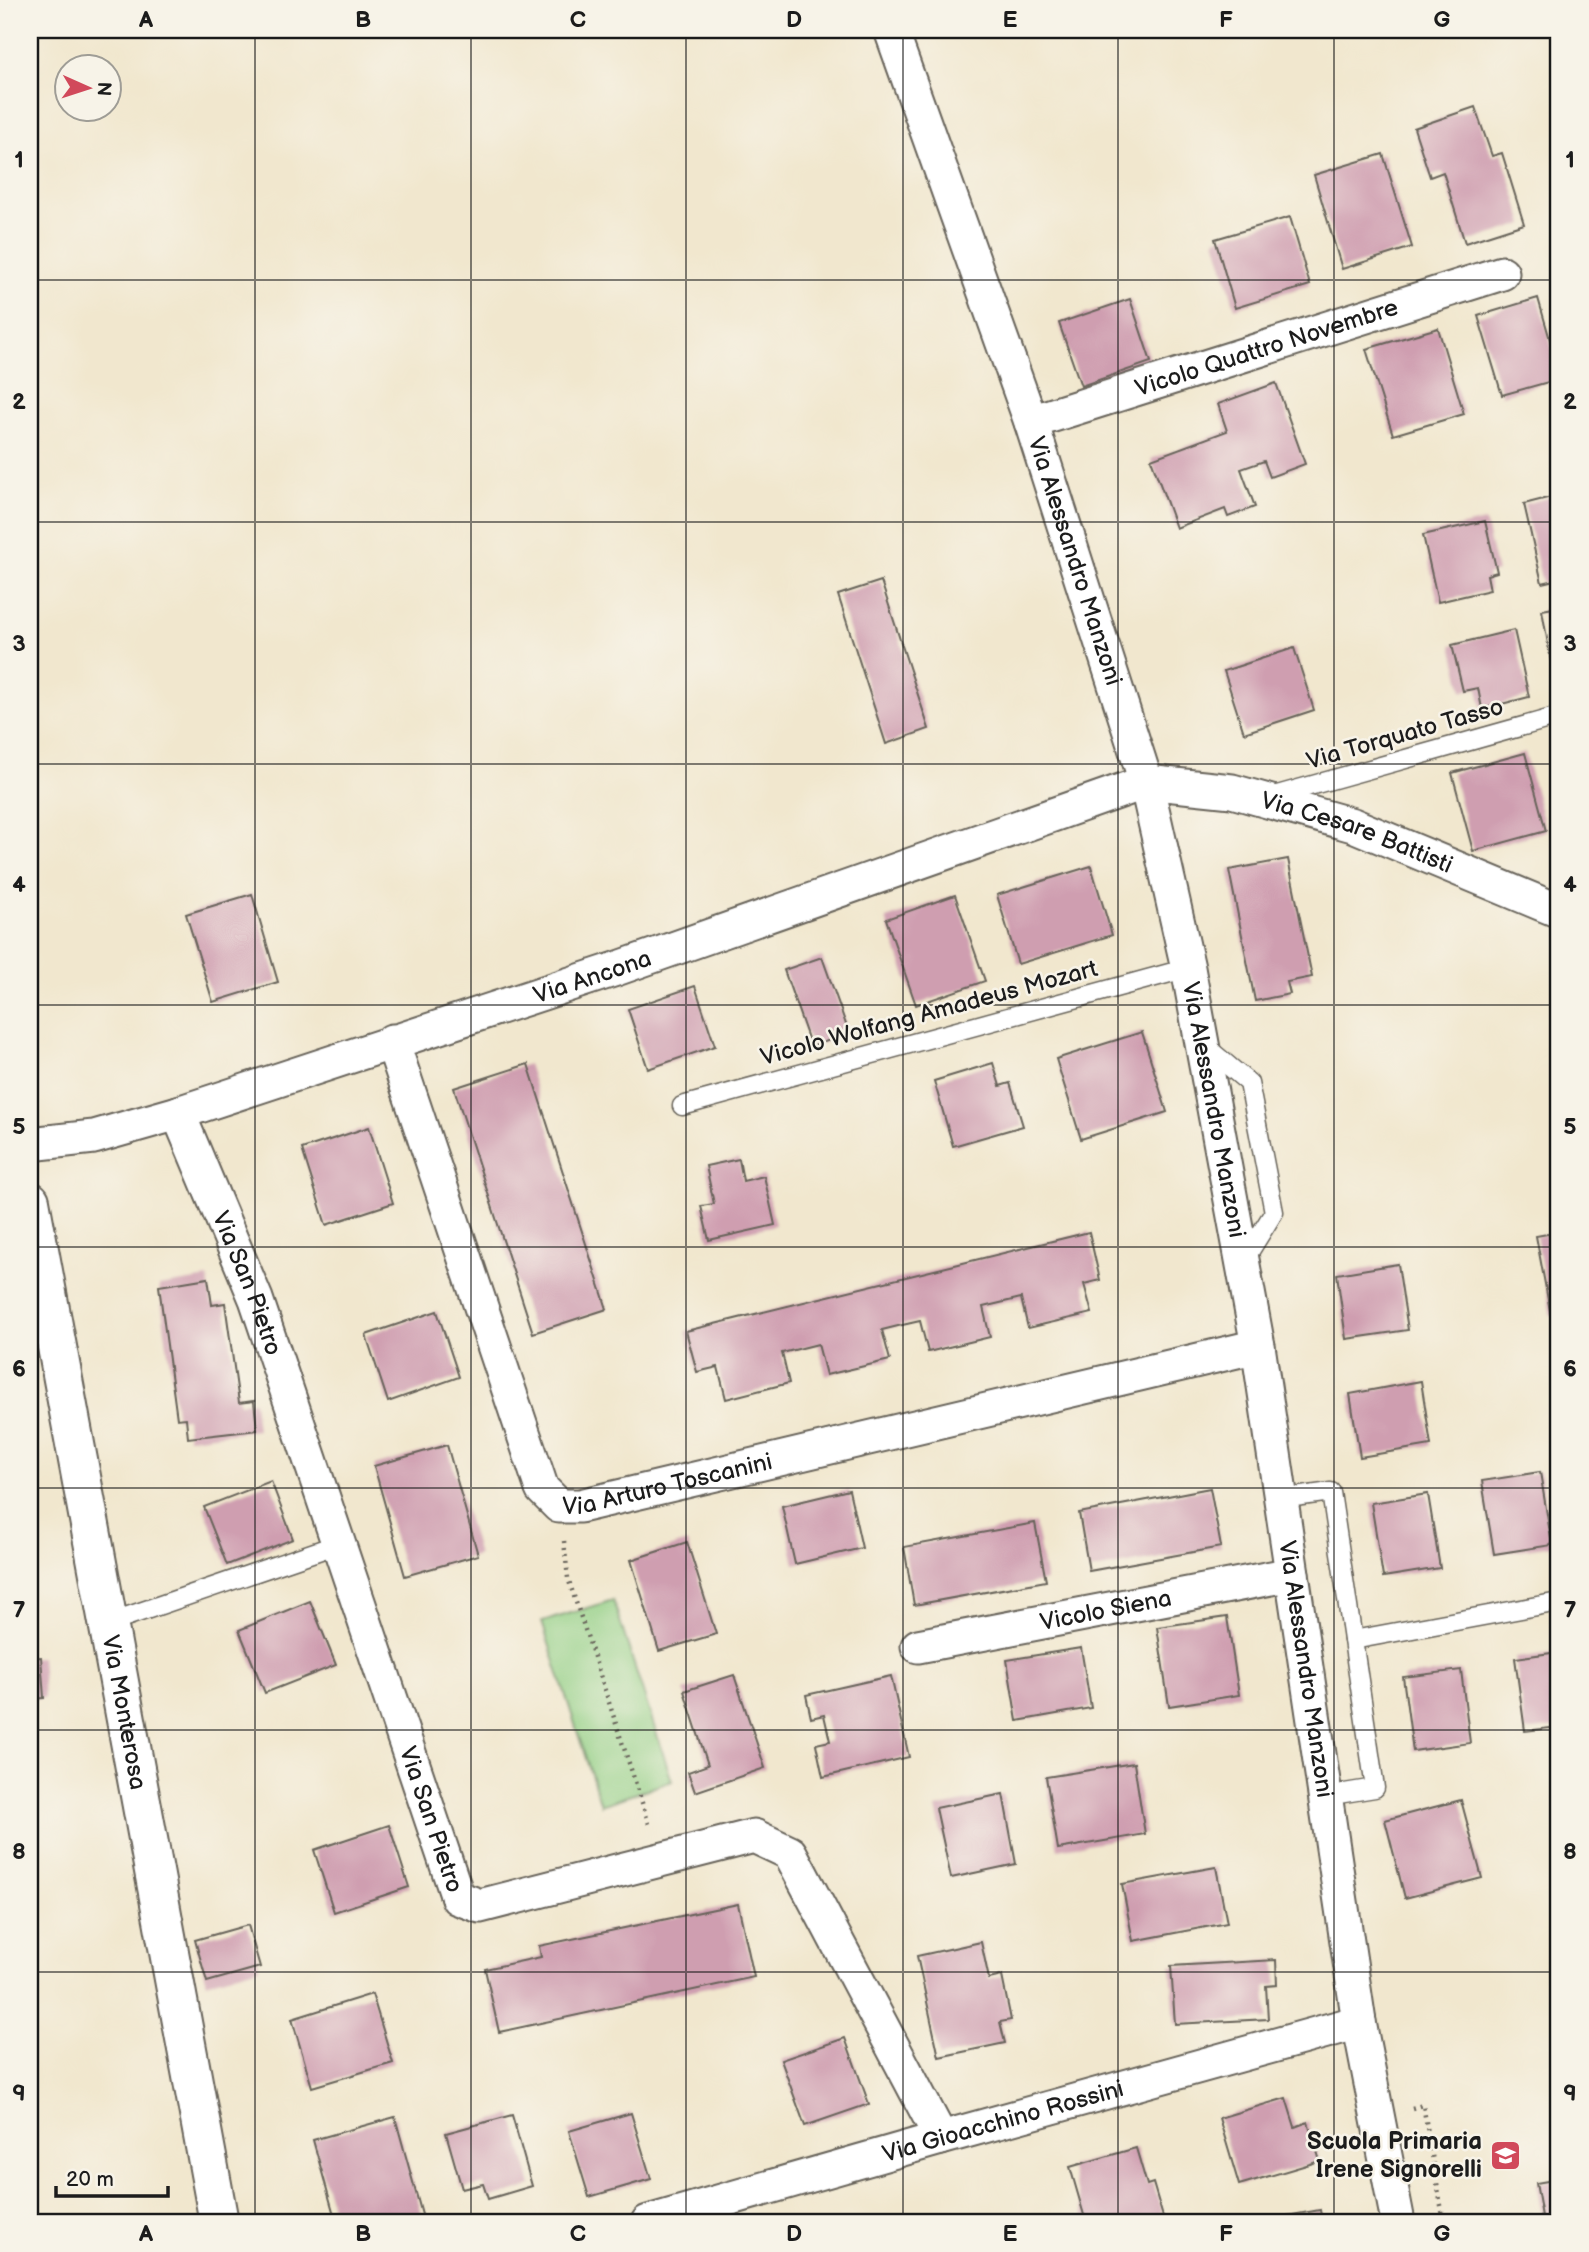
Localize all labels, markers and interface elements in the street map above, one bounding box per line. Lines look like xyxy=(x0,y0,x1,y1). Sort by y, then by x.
text: A xyxy=(138,6,154,34)
text: B xyxy=(355,6,371,34)
text: C xyxy=(570,6,586,34)
text: D xyxy=(786,6,802,34)
text: E xyxy=(1003,6,1018,34)
text: F xyxy=(1219,6,1233,34)
text: G xyxy=(1434,6,1451,34)
north arrow xyxy=(52,52,122,122)
text: N xyxy=(92,81,115,97)
text: 1 xyxy=(14,146,24,174)
text: 1 xyxy=(1565,146,1575,174)
street label: Vicolo Quattro Novembre xyxy=(1132,292,1401,403)
text: 2 xyxy=(12,388,26,416)
text: 2 xyxy=(1563,388,1577,416)
street label: Via Alessandro Manzoni xyxy=(1022,433,1129,689)
text: 3 xyxy=(12,630,26,658)
text: 3 xyxy=(1563,630,1577,658)
street label: Via Torquato Tasso xyxy=(1303,692,1507,776)
street label: Via Cesare Battisti xyxy=(1258,785,1457,880)
text: 4 xyxy=(12,871,26,899)
text: 4 xyxy=(1563,871,1577,899)
street label: Via Ancona xyxy=(530,943,655,1010)
street label: Vicolo Wolfang Amadeus Mozart xyxy=(757,954,1101,1072)
street label: Via Alessandro Manzoni xyxy=(1176,980,1252,1240)
text: 5 xyxy=(12,1113,26,1141)
text: 5 xyxy=(1563,1113,1577,1141)
street label: Via San Pietro xyxy=(206,1207,288,1359)
text: 6 xyxy=(12,1355,26,1383)
text: 6 xyxy=(1563,1355,1577,1383)
street label: Via Arturo Toscanini xyxy=(562,1447,775,1521)
street label: Via Alessandro Manzoni xyxy=(1273,1539,1340,1800)
street label: Vicolo Siena xyxy=(1037,1583,1174,1637)
text: 7 xyxy=(13,1596,26,1624)
text: 7 xyxy=(1564,1596,1577,1624)
street label: Via Monterosa xyxy=(96,1633,153,1792)
street label: Via San Pietro xyxy=(393,1743,470,1896)
text: 8 xyxy=(12,1838,26,1866)
text: 8 xyxy=(1563,1838,1577,1866)
street label: Via Gioacchino Rossini xyxy=(879,2074,1127,2169)
text: 9 xyxy=(12,2080,26,2108)
text: 9 xyxy=(1563,2080,1577,2108)
place label: Scuola Primaria Irene Signorelli xyxy=(1307,2127,1482,2184)
school or university icon: Scuola Primaria Irene Signorelli xyxy=(1488,2138,1522,2172)
scale bar xyxy=(56,2154,168,2198)
text: 20 m xyxy=(66,2167,114,2192)
text: A xyxy=(138,2220,154,2248)
text: B xyxy=(355,2220,371,2248)
text: C xyxy=(570,2220,586,2248)
text: D xyxy=(786,2220,802,2248)
text: E xyxy=(1003,2220,1018,2248)
text: F xyxy=(1219,2220,1233,2248)
text: G xyxy=(1434,2220,1451,2248)

